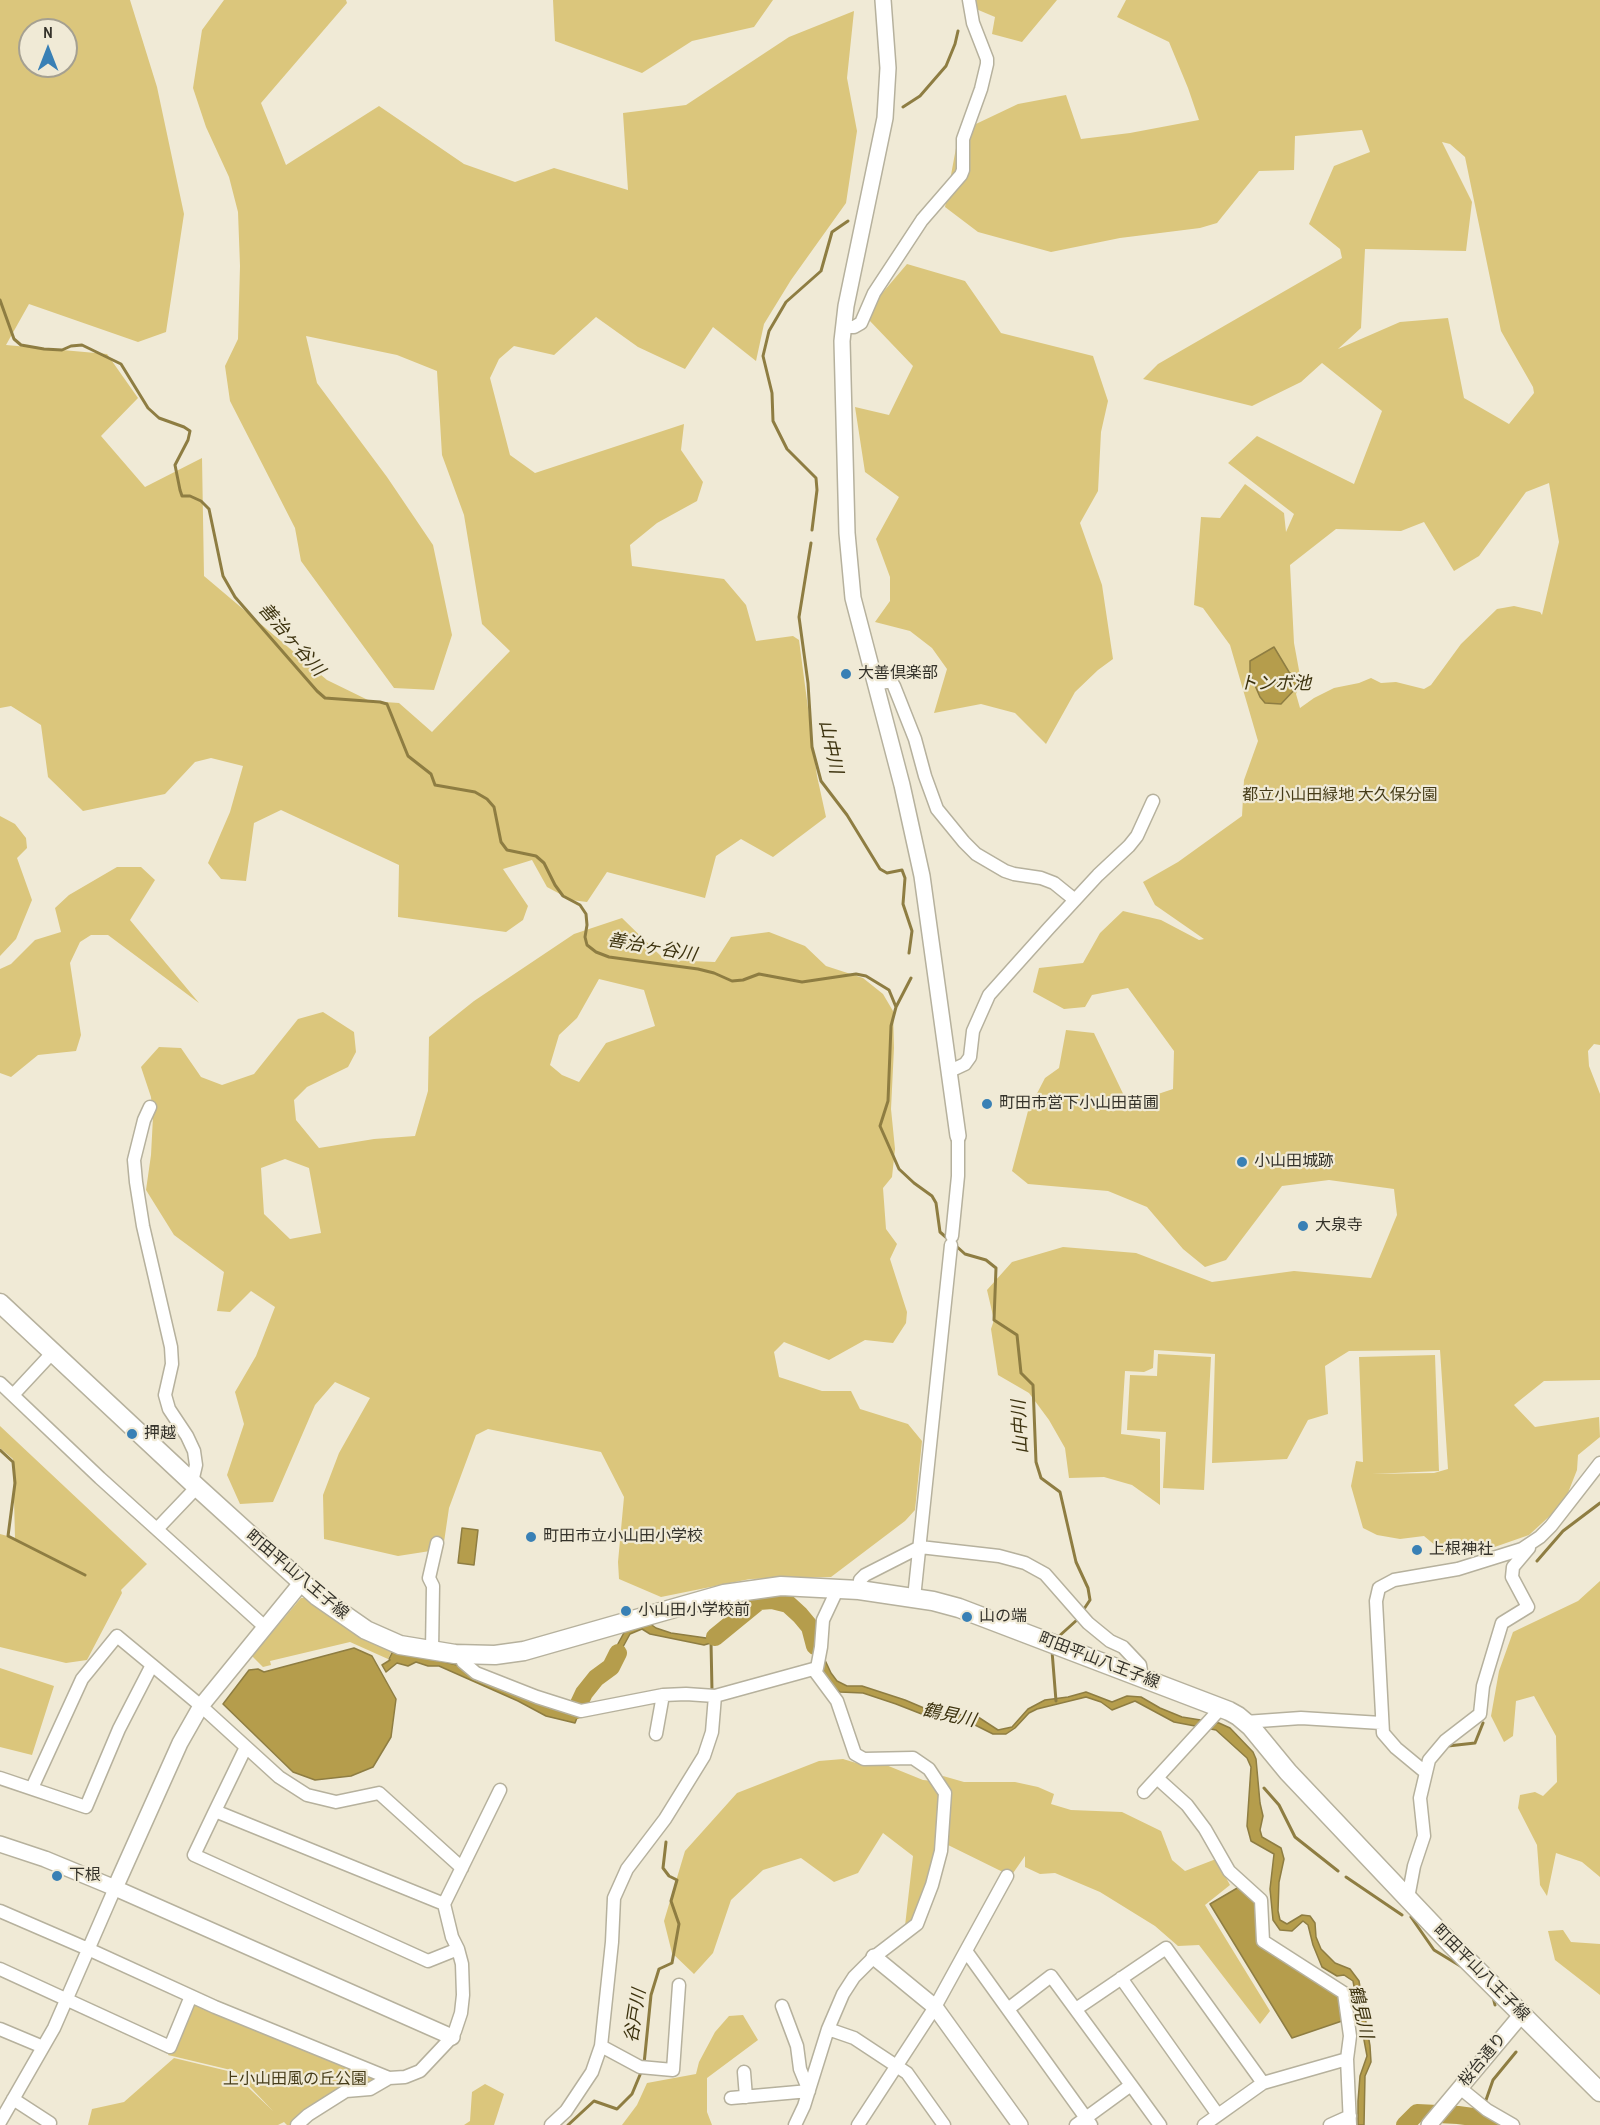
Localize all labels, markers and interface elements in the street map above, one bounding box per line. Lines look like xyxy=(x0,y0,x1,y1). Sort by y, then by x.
north arrow xyxy=(18,18,78,78)
text: N xyxy=(43,21,53,43)
water label: 善治ヶ谷川 xyxy=(253,599,329,681)
place label: 大善倶楽部 xyxy=(858,664,938,684)
marker: 大善倶楽部 xyxy=(839,667,853,681)
water label: トンボ池 xyxy=(1239,673,1311,695)
water label: 山中川 xyxy=(814,718,846,776)
park label: 都立小山田緑地 大久保分園 xyxy=(1242,786,1438,806)
water label: 善治ヶ谷川 xyxy=(606,930,698,966)
place label: 町田市営下小山田苗圃 xyxy=(999,1094,1159,1114)
marker: 町田市営下小山田苗圃 xyxy=(980,1097,994,1111)
place label: 小山田城跡 xyxy=(1254,1152,1334,1172)
marker: 小山田城跡 xyxy=(1235,1155,1249,1169)
place label: 大泉寺 xyxy=(1315,1216,1363,1236)
marker: 大泉寺 xyxy=(1296,1219,1310,1233)
water label: 山中川 xyxy=(1009,1399,1033,1455)
place label: 押越 xyxy=(144,1424,176,1444)
marker: 押越 xyxy=(125,1427,139,1441)
street label: 町田平山八王子線 xyxy=(242,1527,352,1623)
place label: 町田市立小山田小学校 xyxy=(543,1527,703,1547)
marker: 町田市立小山田小学校 xyxy=(524,1530,538,1544)
place label: 上根神社 xyxy=(1429,1540,1493,1560)
marker: 上根神社 xyxy=(1410,1543,1424,1557)
place label: 小山田小学校前 xyxy=(638,1601,750,1621)
marker: 小山田小学校前 xyxy=(619,1604,633,1618)
place label: 山の端 xyxy=(979,1607,1027,1627)
marker: 山の端 xyxy=(960,1610,974,1624)
street label: 町田平山八王子線 xyxy=(1036,1629,1162,1693)
water label: 鶴見川 xyxy=(920,1700,978,1732)
place label: 下根 xyxy=(69,1866,101,1886)
marker: 下根 xyxy=(50,1869,64,1883)
street label: 町田平山八王子線 xyxy=(1429,1921,1533,2025)
water label: 鶴見川 xyxy=(1343,1983,1377,2041)
water label: 谷戸川 xyxy=(621,1988,651,2044)
street label: 桜台通り xyxy=(1455,2029,1511,2091)
park label: 上小山田風の丘公園 xyxy=(223,2070,367,2090)

